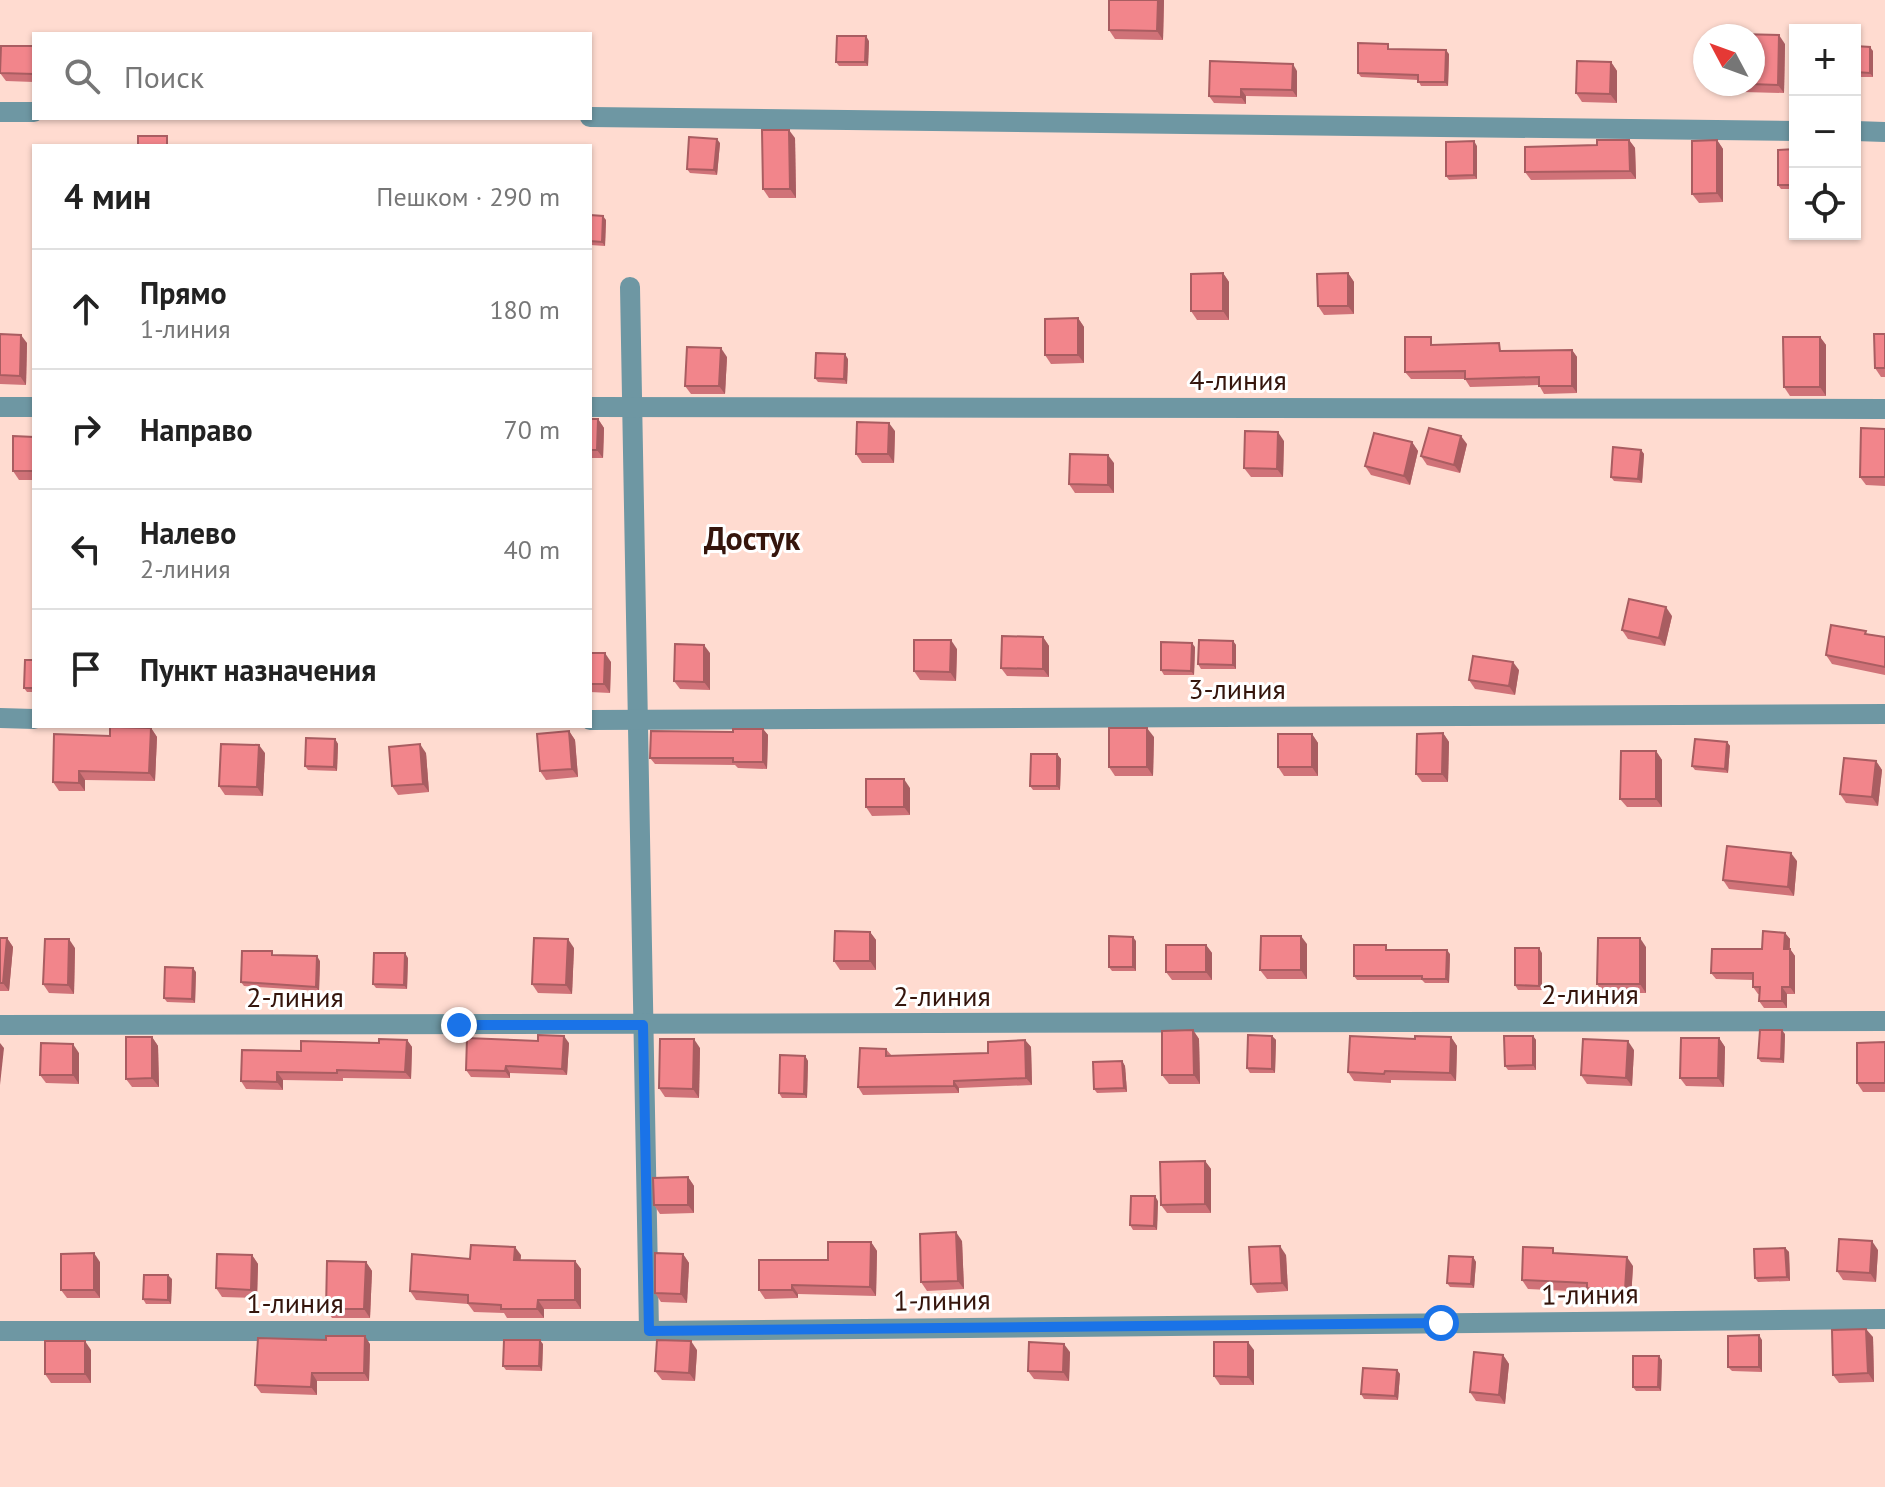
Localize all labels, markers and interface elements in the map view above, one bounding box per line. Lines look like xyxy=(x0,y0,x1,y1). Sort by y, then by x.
north arrow xyxy=(1693,24,1765,96)
map controls xyxy=(1789,24,1861,240)
button: + xyxy=(1789,24,1861,96)
search box xyxy=(32,32,592,120)
icon: search xyxy=(60,54,104,98)
text: Поиск xyxy=(124,57,204,96)
button: − xyxy=(1789,96,1861,168)
button: locate xyxy=(1789,168,1861,240)
text: 4 мин xyxy=(64,174,151,218)
text: Пешком · 290 m xyxy=(376,180,560,213)
text: Прямо xyxy=(140,273,227,312)
icon: ahead xyxy=(64,287,108,331)
text: 180 m xyxy=(489,293,560,326)
text: 1-линия xyxy=(140,312,231,345)
street label: 4-линия xyxy=(1189,361,1287,398)
icon: right xyxy=(64,407,108,451)
text: Направо xyxy=(140,410,253,449)
text: 70 m xyxy=(504,413,560,446)
text: Налево xyxy=(140,513,236,552)
district label: Достук xyxy=(704,517,800,559)
icon: left xyxy=(64,527,108,571)
text: 40 m xyxy=(504,533,560,566)
text: 2-линия xyxy=(140,552,231,585)
icon: arrive xyxy=(64,647,108,691)
text: Пункт назначения xyxy=(140,650,376,689)
street label: 3-линия xyxy=(1188,670,1286,707)
street label: 2-линия xyxy=(1541,975,1639,1012)
street label: 2-линия xyxy=(893,977,991,1014)
street label: 2-линия xyxy=(246,978,344,1015)
route end xyxy=(441,1007,477,1043)
street label: 1-линия xyxy=(1541,1274,1639,1313)
street label: 1-линия xyxy=(893,1280,991,1319)
street label: 1-линия xyxy=(246,1284,344,1321)
route start xyxy=(1423,1305,1459,1341)

